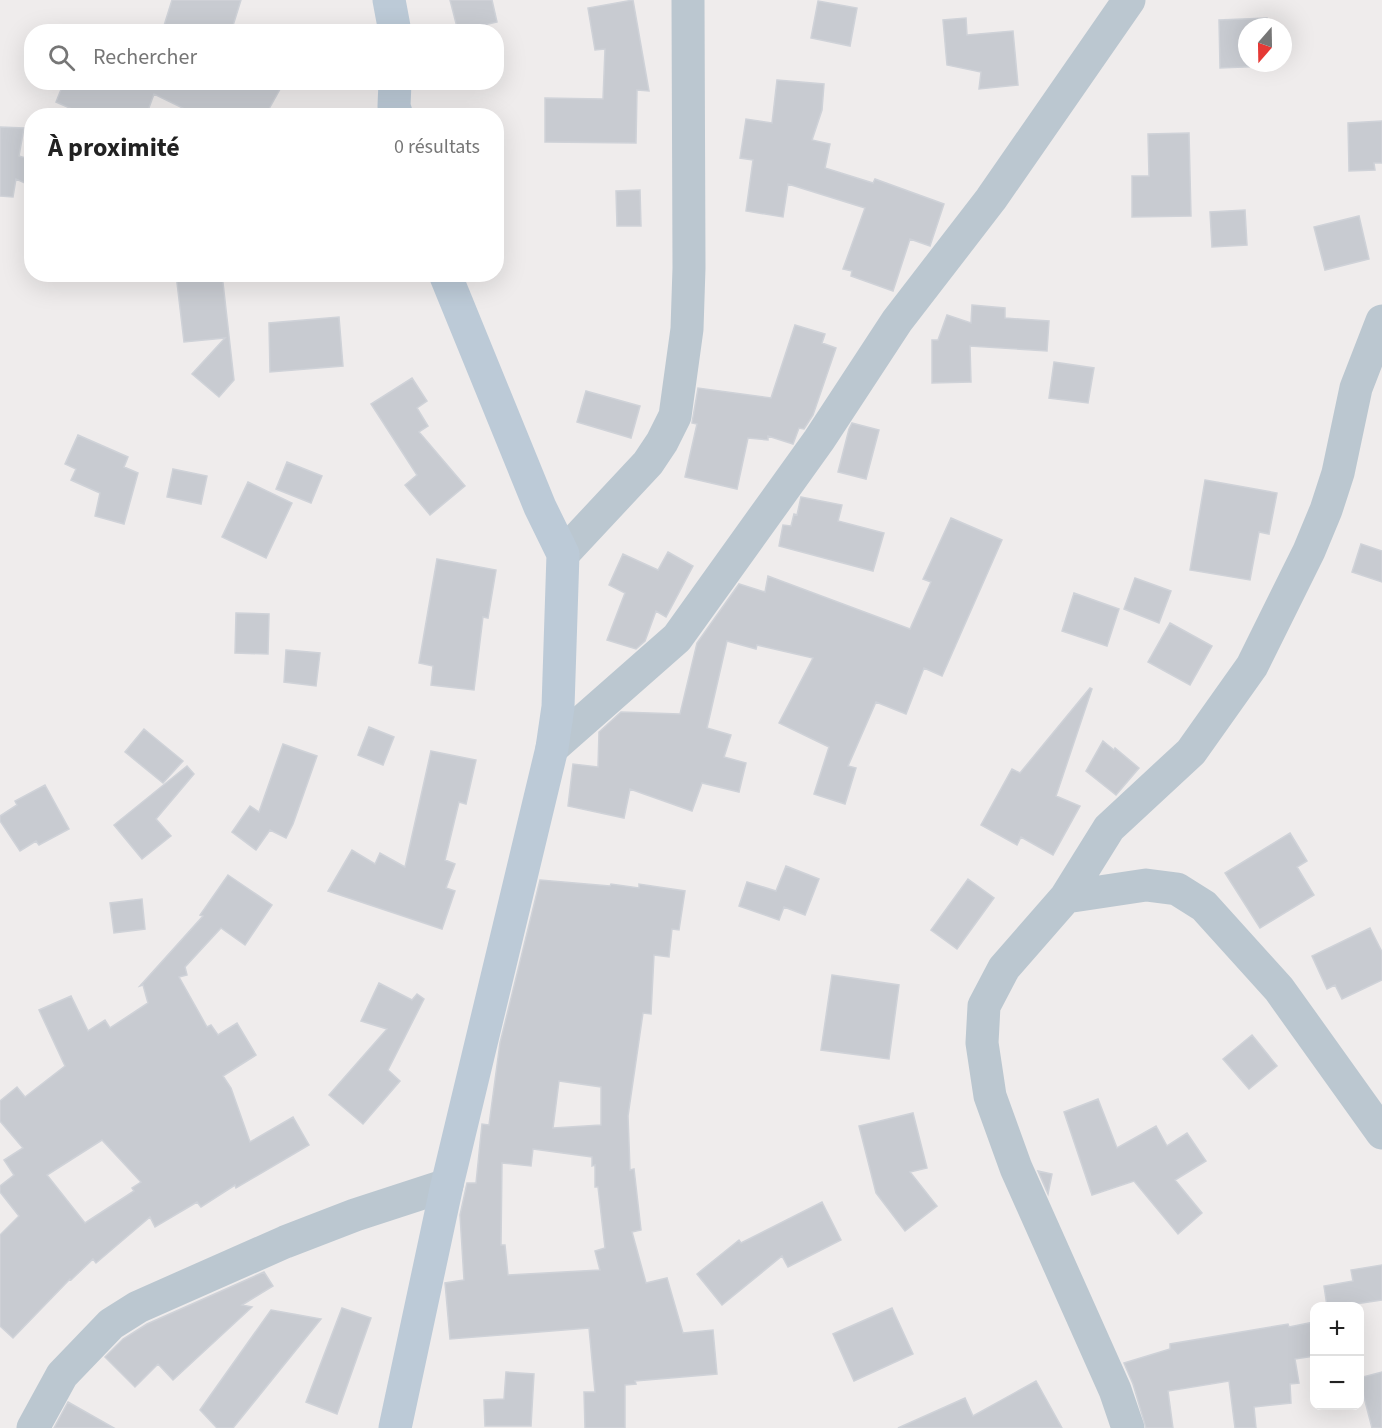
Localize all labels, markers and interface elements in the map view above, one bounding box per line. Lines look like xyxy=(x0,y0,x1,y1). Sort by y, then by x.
north arrow xyxy=(1238,18,1292,72)
search box xyxy=(24,24,504,90)
icon: search xyxy=(45,41,78,74)
text: Rechercher xyxy=(93,41,197,73)
text: À proximité xyxy=(48,129,180,166)
text: 0 résultats xyxy=(394,133,480,161)
map controls xyxy=(1310,1302,1364,1410)
button: + xyxy=(1310,1302,1364,1356)
button: − xyxy=(1310,1356,1364,1410)

